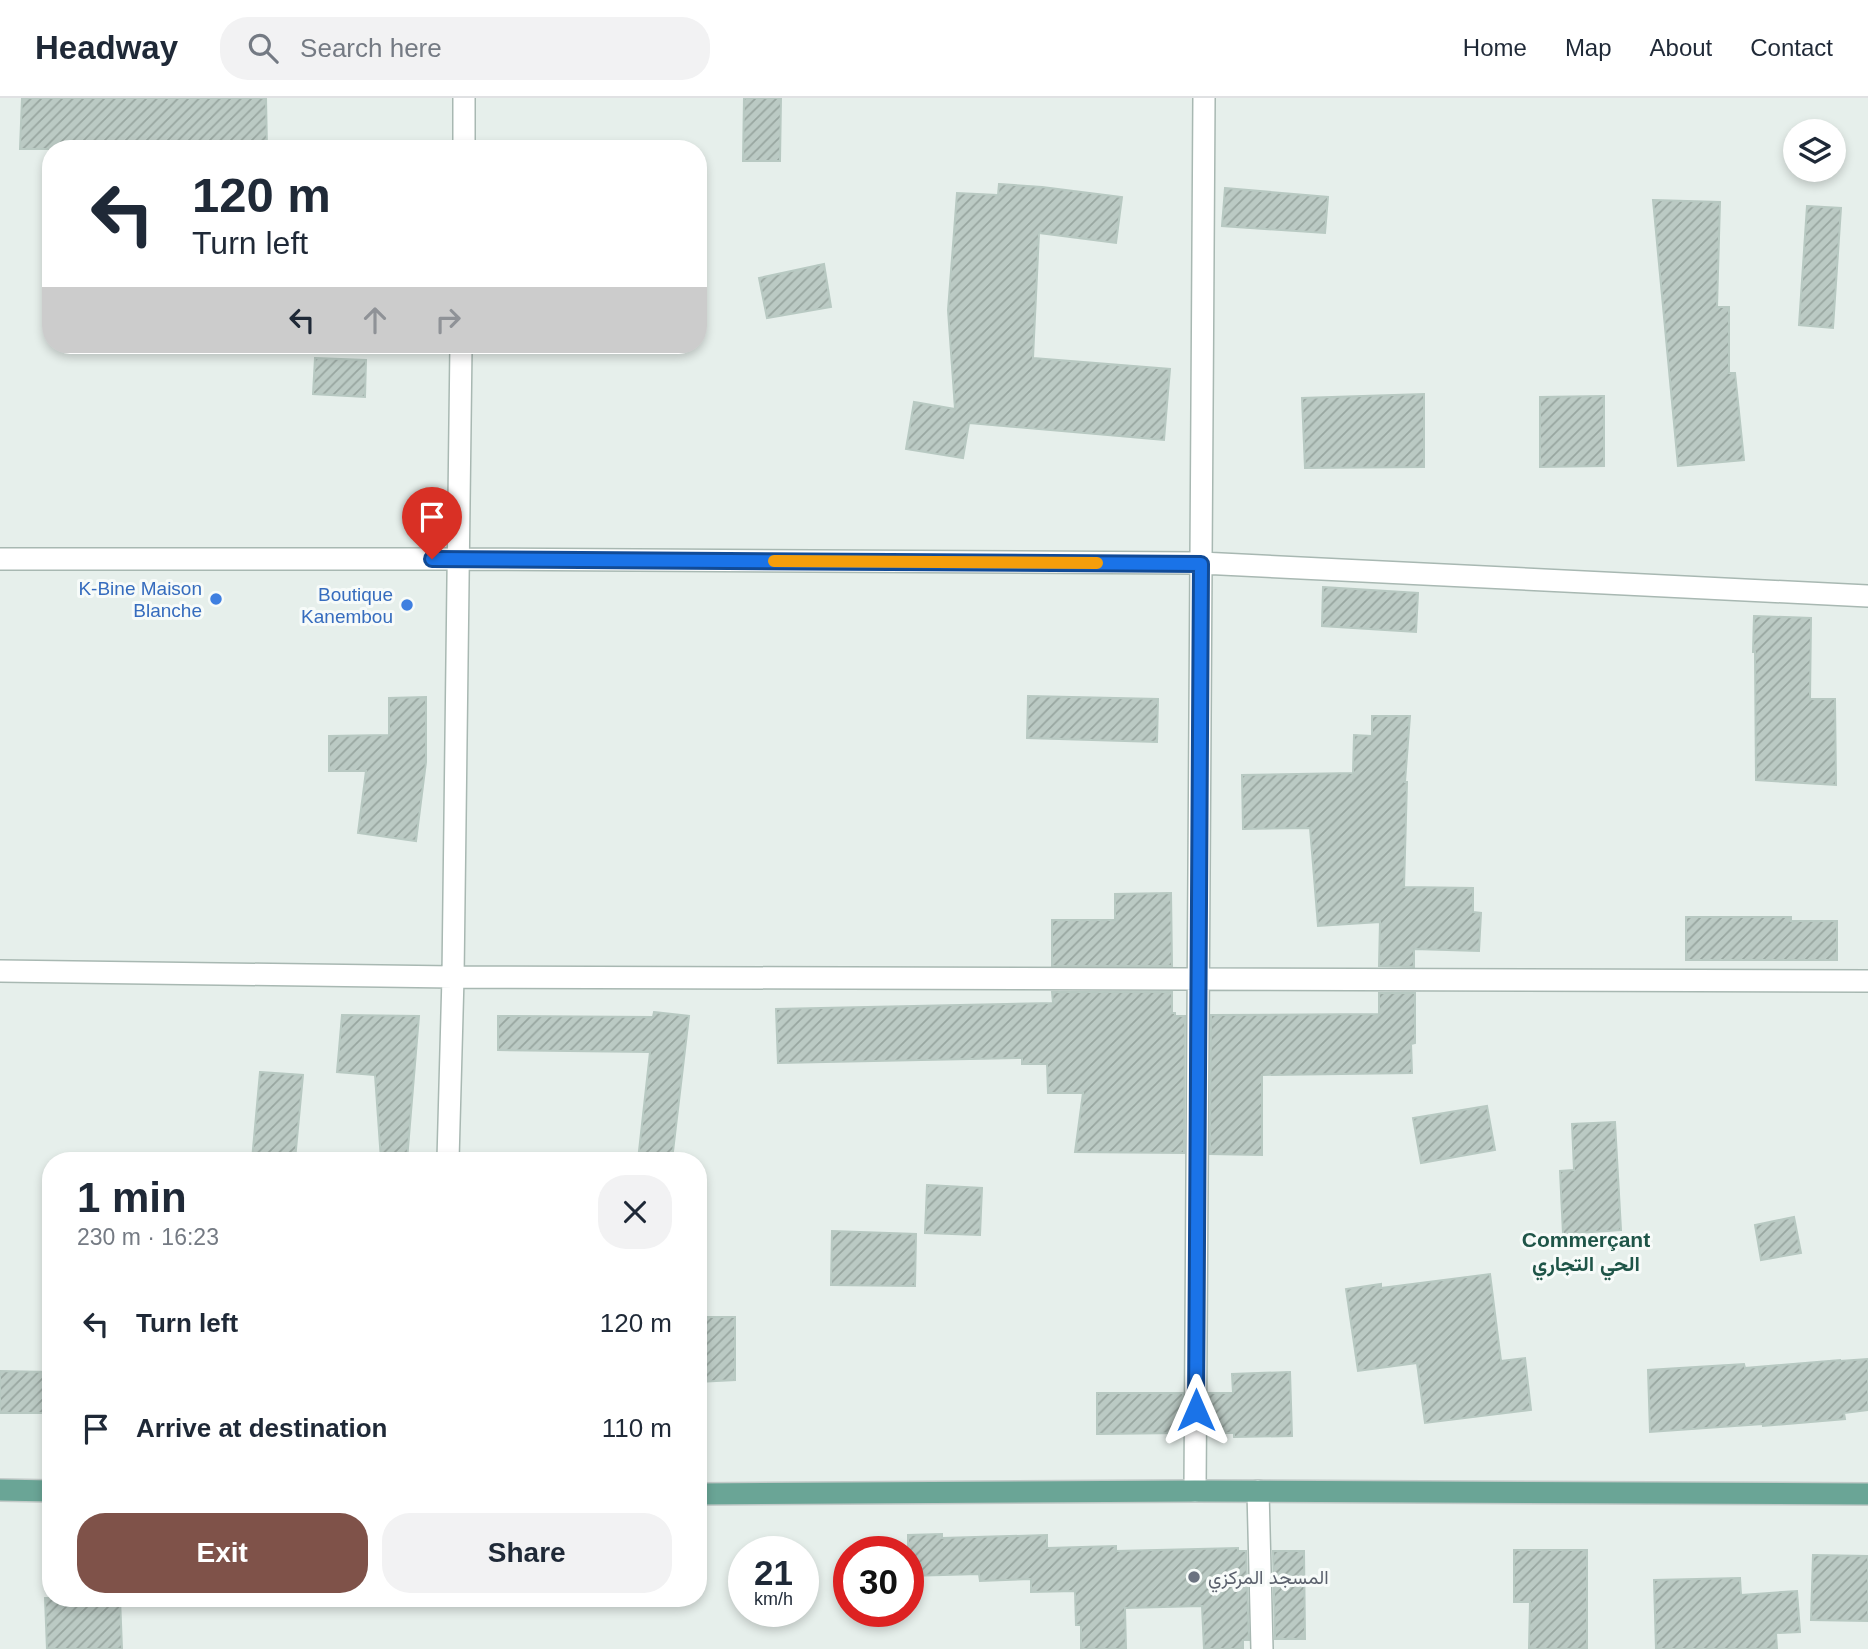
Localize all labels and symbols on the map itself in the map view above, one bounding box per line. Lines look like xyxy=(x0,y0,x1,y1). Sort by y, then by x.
pin xyxy=(402,487,462,559)
place label: K-Bine Maison Blanche xyxy=(78,578,202,621)
place label: Boutique Kanembou xyxy=(301,584,393,627)
marker: K-Bine Maison Blanche xyxy=(208,591,224,607)
marker: Boutique Kanembou xyxy=(399,597,415,613)
district label: Commerçant الحي التجاري xyxy=(1522,1228,1650,1281)
position arrow xyxy=(1159,1373,1233,1447)
speed limit sign: 30 xyxy=(833,1536,924,1627)
place label: المسجد المركزي xyxy=(1208,1567,1329,1593)
marker: المسجد المركزي xyxy=(1186,1569,1202,1585)

